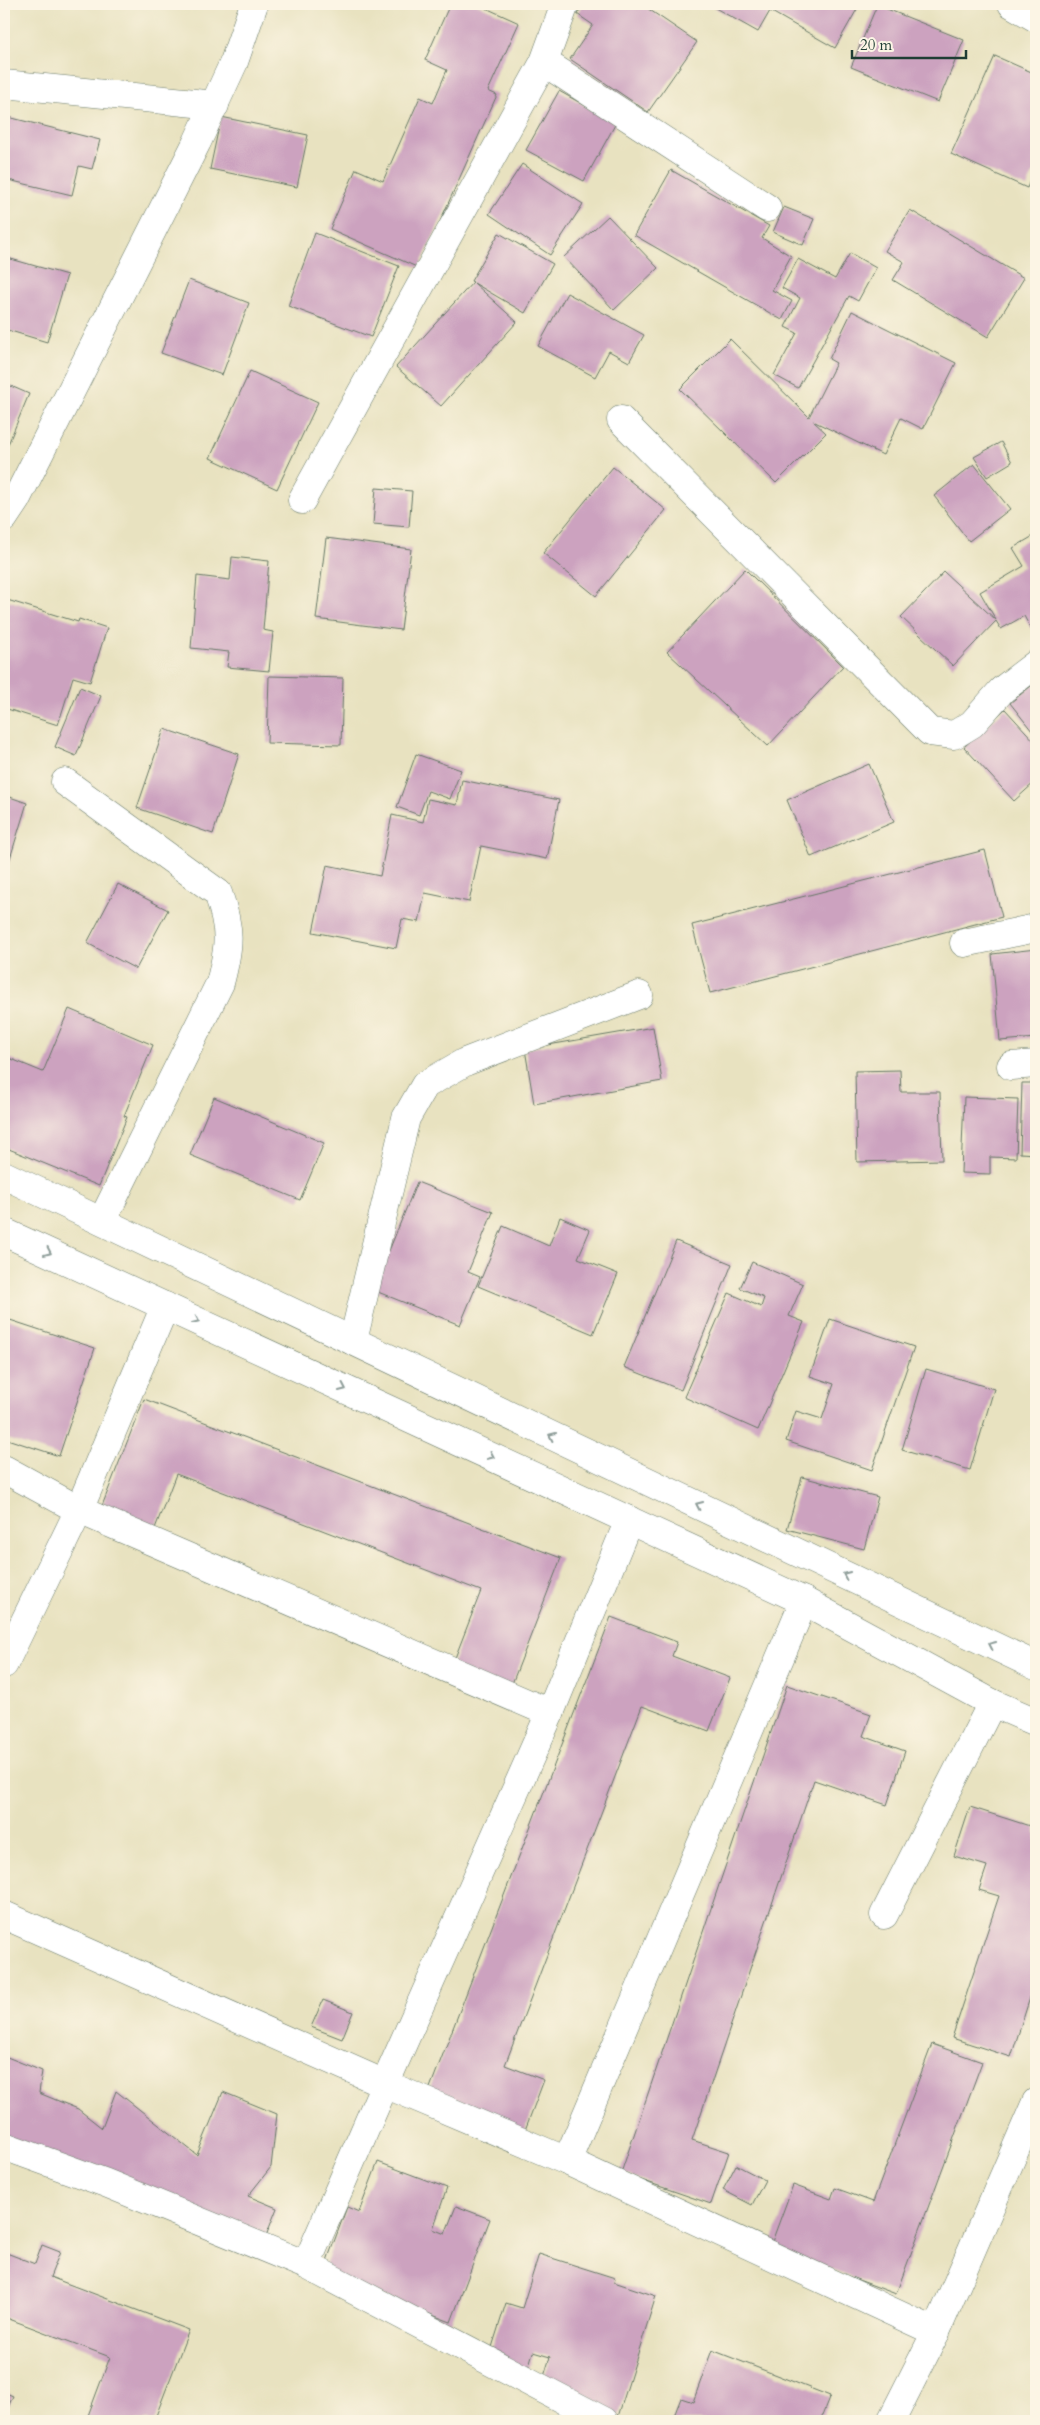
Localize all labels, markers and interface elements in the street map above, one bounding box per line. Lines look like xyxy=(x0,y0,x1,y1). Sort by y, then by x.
scale bar xyxy=(852,28,966,60)
text: 20 m xyxy=(860,35,892,55)
one-way arrow xyxy=(43,1246,52,1257)
one-way arrow xyxy=(191,1314,200,1324)
one-way arrow xyxy=(338,1381,347,1392)
one-way arrow xyxy=(548,1431,557,1442)
one-way arrow xyxy=(486,1449,495,1460)
one-way arrow xyxy=(695,1501,704,1512)
one-way arrow xyxy=(842,1572,851,1582)
one-way arrow xyxy=(988,1641,997,1651)

